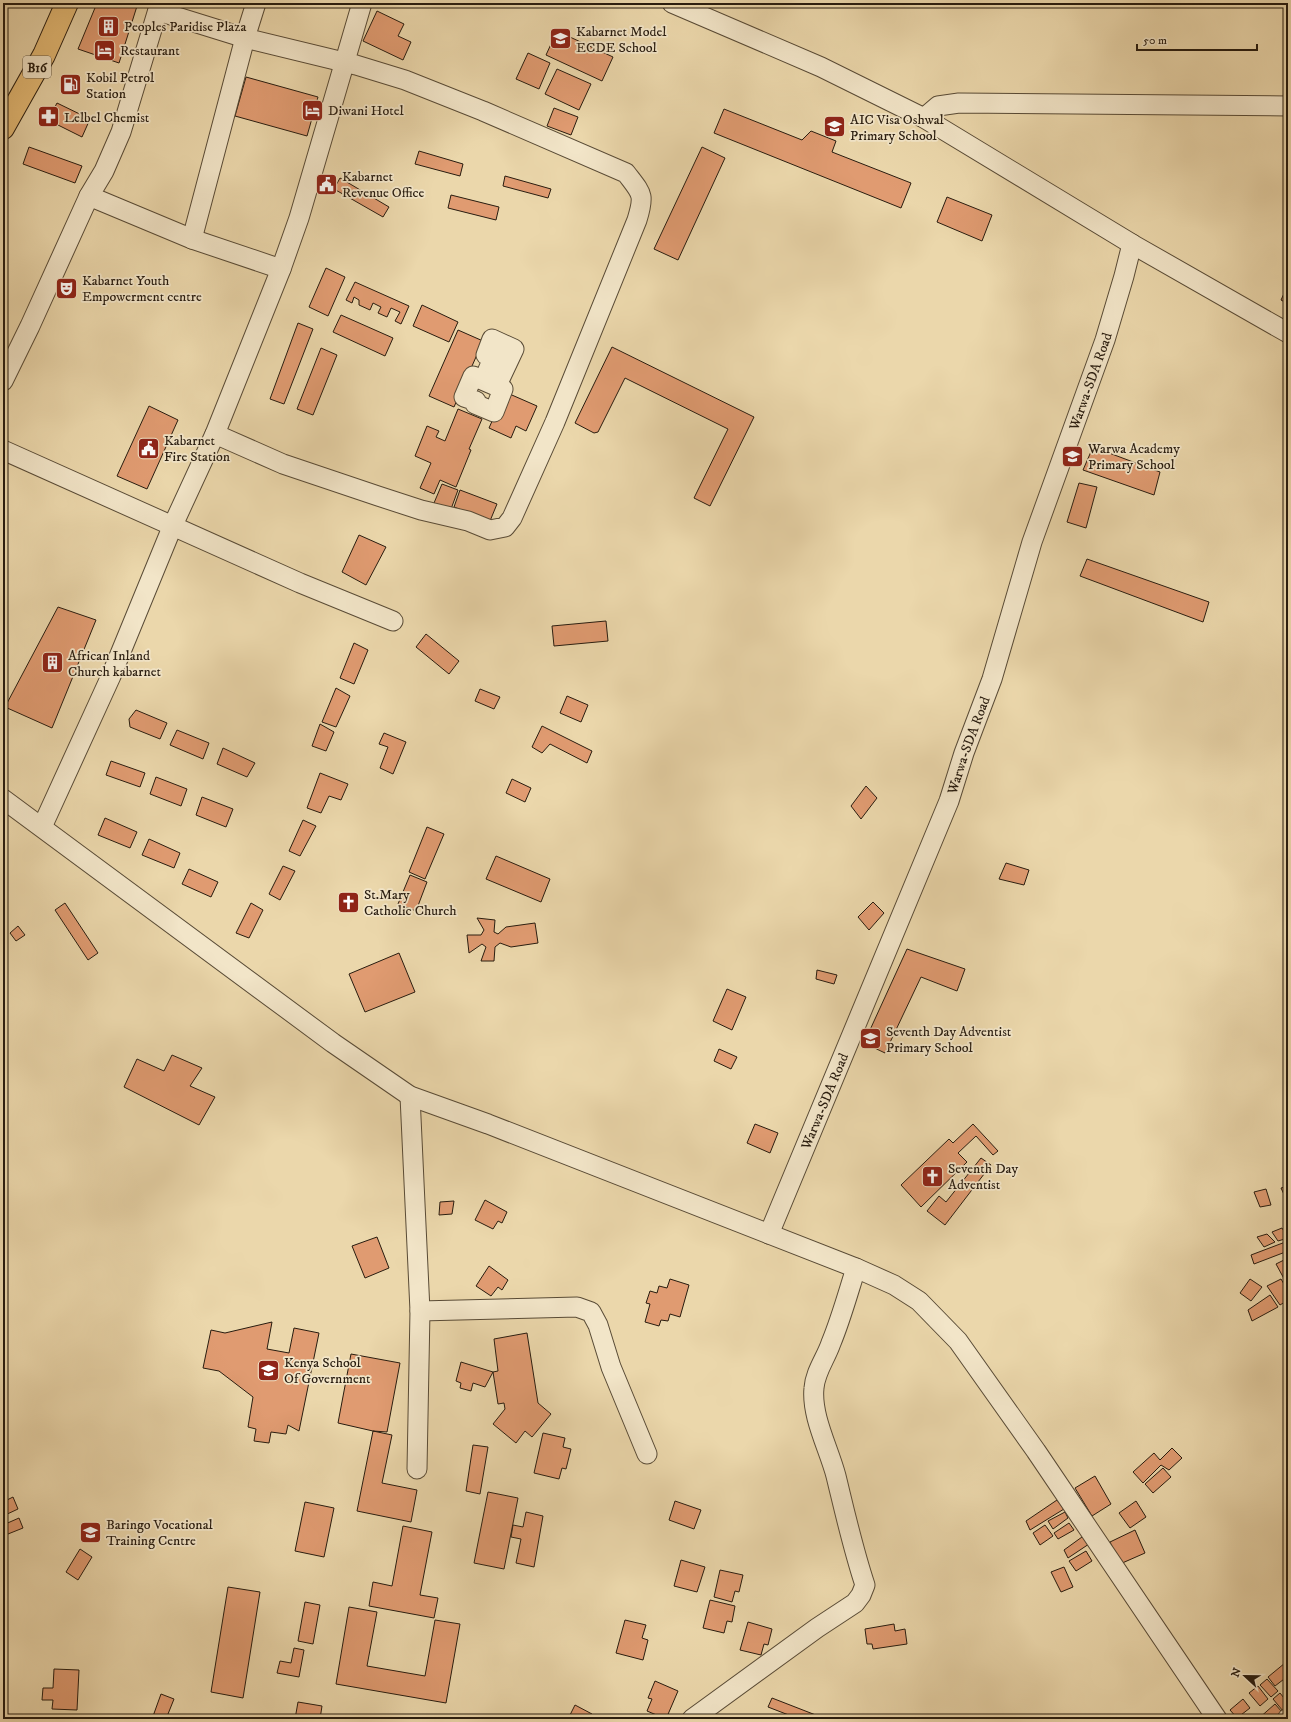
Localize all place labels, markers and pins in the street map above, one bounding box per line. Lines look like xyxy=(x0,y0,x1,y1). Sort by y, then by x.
building icon: Peoples Paridise Plaza xyxy=(96,13,122,39)
place label: Peoples Paridise Plaza xyxy=(124,18,246,36)
place label: Kabarnet Model ECDE School xyxy=(576,23,667,57)
school or university icon: Kabarnet Model ECDE School xyxy=(548,26,574,52)
hotel icon: Restaurant xyxy=(92,37,118,63)
place label: Restaurant xyxy=(120,42,180,60)
place label: Kobil Petrol Station xyxy=(86,69,155,103)
fuel station icon: Kobil Petrol Station xyxy=(57,72,83,98)
hotel icon: Diwani Hotel xyxy=(299,97,325,123)
place label: Diwani Hotel xyxy=(328,102,404,120)
pharmacy icon: Lelbel Chemist xyxy=(35,104,61,130)
place label: Lelbel Chemist xyxy=(64,109,150,127)
place label: AIC Visa Oshwal Primary School xyxy=(850,111,945,145)
school or university icon: AIC Visa Oshwal Primary School xyxy=(822,114,848,140)
place label: Kabarnet Revenue Office xyxy=(342,168,425,202)
public building icon: Kabarnet Revenue Office xyxy=(313,171,339,197)
place label: Kabarnet Youth Empowerment centre xyxy=(82,272,202,306)
theatre icon: Kabarnet Youth Empowerment centre xyxy=(54,275,80,301)
place label: Kabarnet Fire Station xyxy=(164,432,231,466)
public building icon: Kabarnet Fire Station xyxy=(135,435,161,461)
place label: Warwa Academy Primary School xyxy=(1087,440,1180,474)
school or university icon: Warwa Academy Primary School xyxy=(1060,443,1086,469)
place label: African Inland Church kabarnet xyxy=(68,647,162,681)
building icon: African Inland Church kabarnet xyxy=(40,650,66,676)
place label: St.Mary Catholic Church xyxy=(364,886,457,920)
church icon: St.Mary Catholic Church xyxy=(335,889,361,915)
place label: Seventh Day Adventist Primary School xyxy=(886,1023,1012,1057)
school or university icon: Seventh Day Adventist Primary School xyxy=(858,1026,884,1052)
place label: Seventh Day Adventist xyxy=(948,1160,1018,1194)
church icon: Seventh Day Adventist xyxy=(919,1163,945,1189)
place label: Kenya School Of Government xyxy=(284,1354,371,1388)
school or university icon: Kenya School Of Government xyxy=(255,1357,281,1383)
place label: Baringo Vocational Training Centre xyxy=(106,1516,214,1550)
school or university icon: Baringo Vocational Training Centre xyxy=(77,1519,103,1545)

